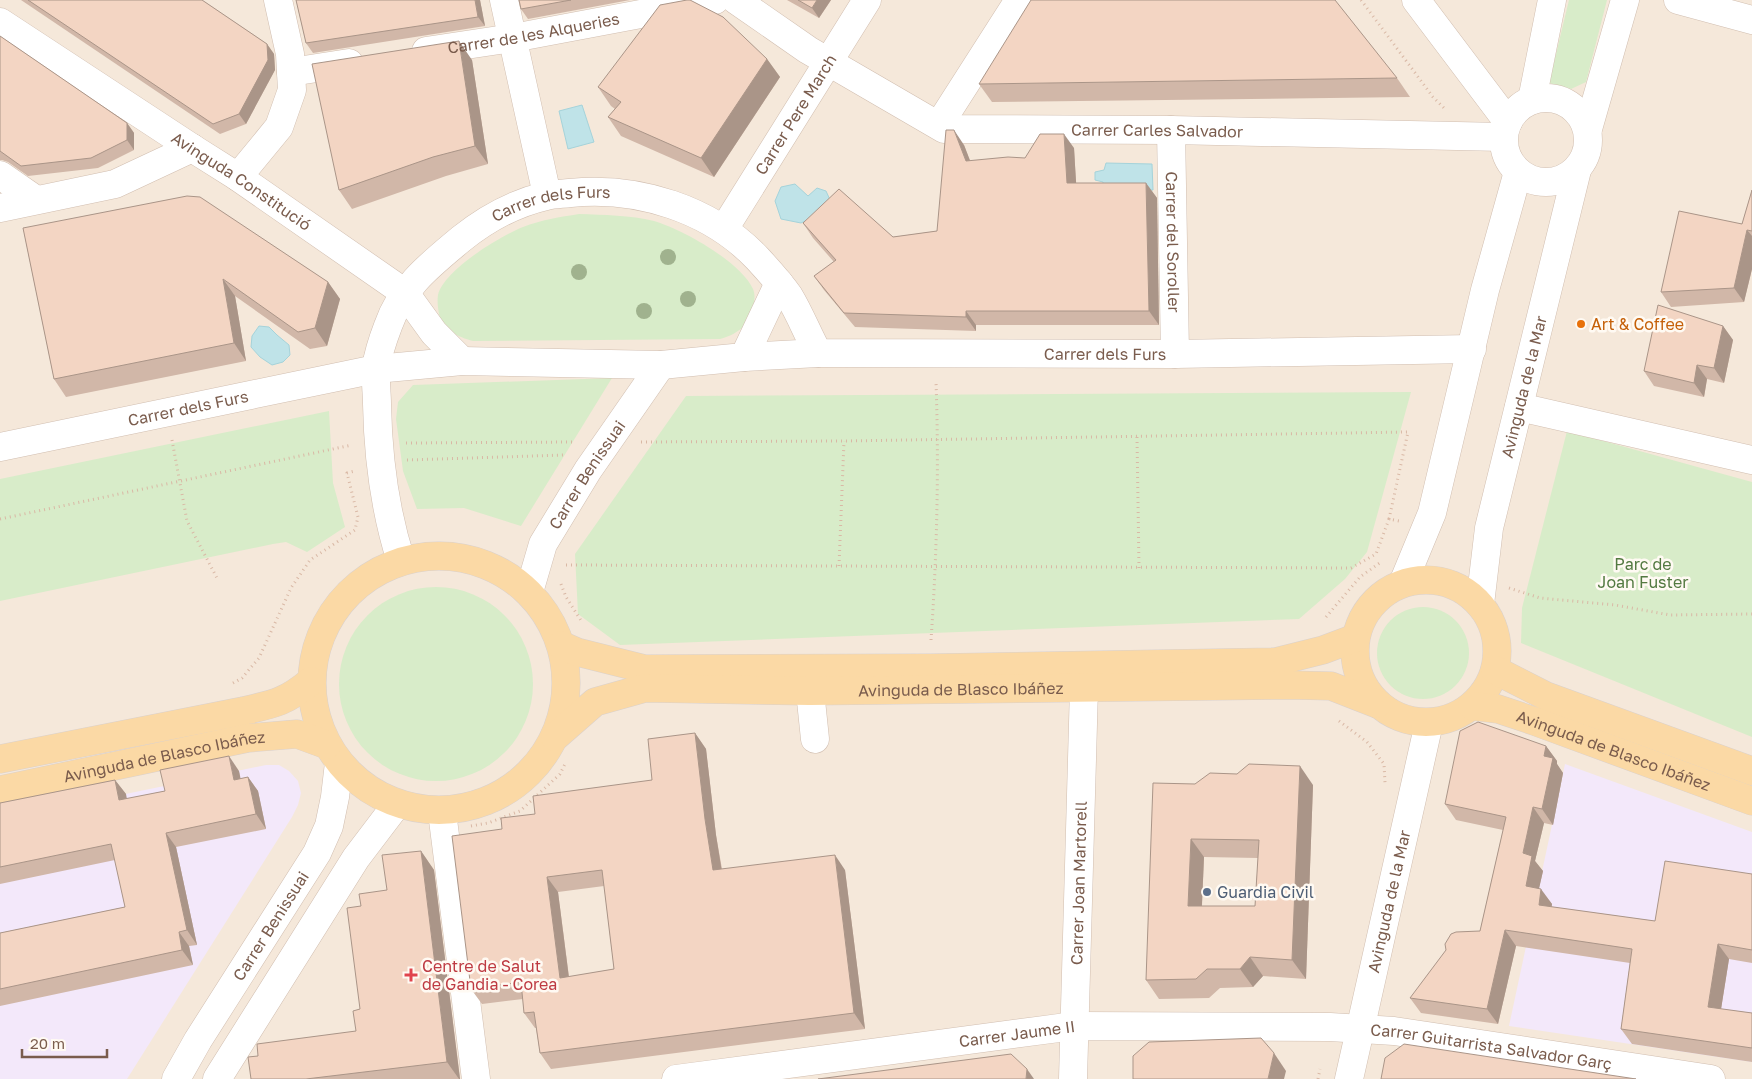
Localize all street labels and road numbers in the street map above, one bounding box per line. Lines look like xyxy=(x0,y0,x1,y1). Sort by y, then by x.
street label: Carrer de les Alqueries xyxy=(446,8,621,58)
street label: Carrer Pere March xyxy=(750,51,841,178)
street label: Carrer Carles Salvador xyxy=(1071,120,1243,142)
street label: Avinguda Constitució xyxy=(168,127,315,235)
street label: Carrer del Soroller xyxy=(1162,171,1184,313)
street label: Carrer dels Furs xyxy=(488,182,611,226)
street label: Avinguda de la Mar xyxy=(1497,314,1551,460)
street label: Carrer dels Furs xyxy=(1044,344,1166,364)
street label: Carrer dels Furs xyxy=(126,386,250,430)
street label: Carrer Benissuai xyxy=(544,416,630,533)
street label: Avinguda de Blasco Ibáñez xyxy=(858,678,1064,700)
street label: Avinguda de Blasco Ibáñez xyxy=(1514,706,1714,795)
street label: Avinguda de Blasco Ibáñez xyxy=(62,727,266,786)
street label: Carrer Joan Martorell xyxy=(1066,801,1091,965)
street label: Avinguda de la Mar xyxy=(1363,828,1415,975)
street label: Carrer Benissuai xyxy=(228,867,313,984)
street label: Carrer Jaume II xyxy=(958,1016,1076,1051)
street label: Carrer Guitarrista Salvador Garç xyxy=(1370,1020,1614,1074)

